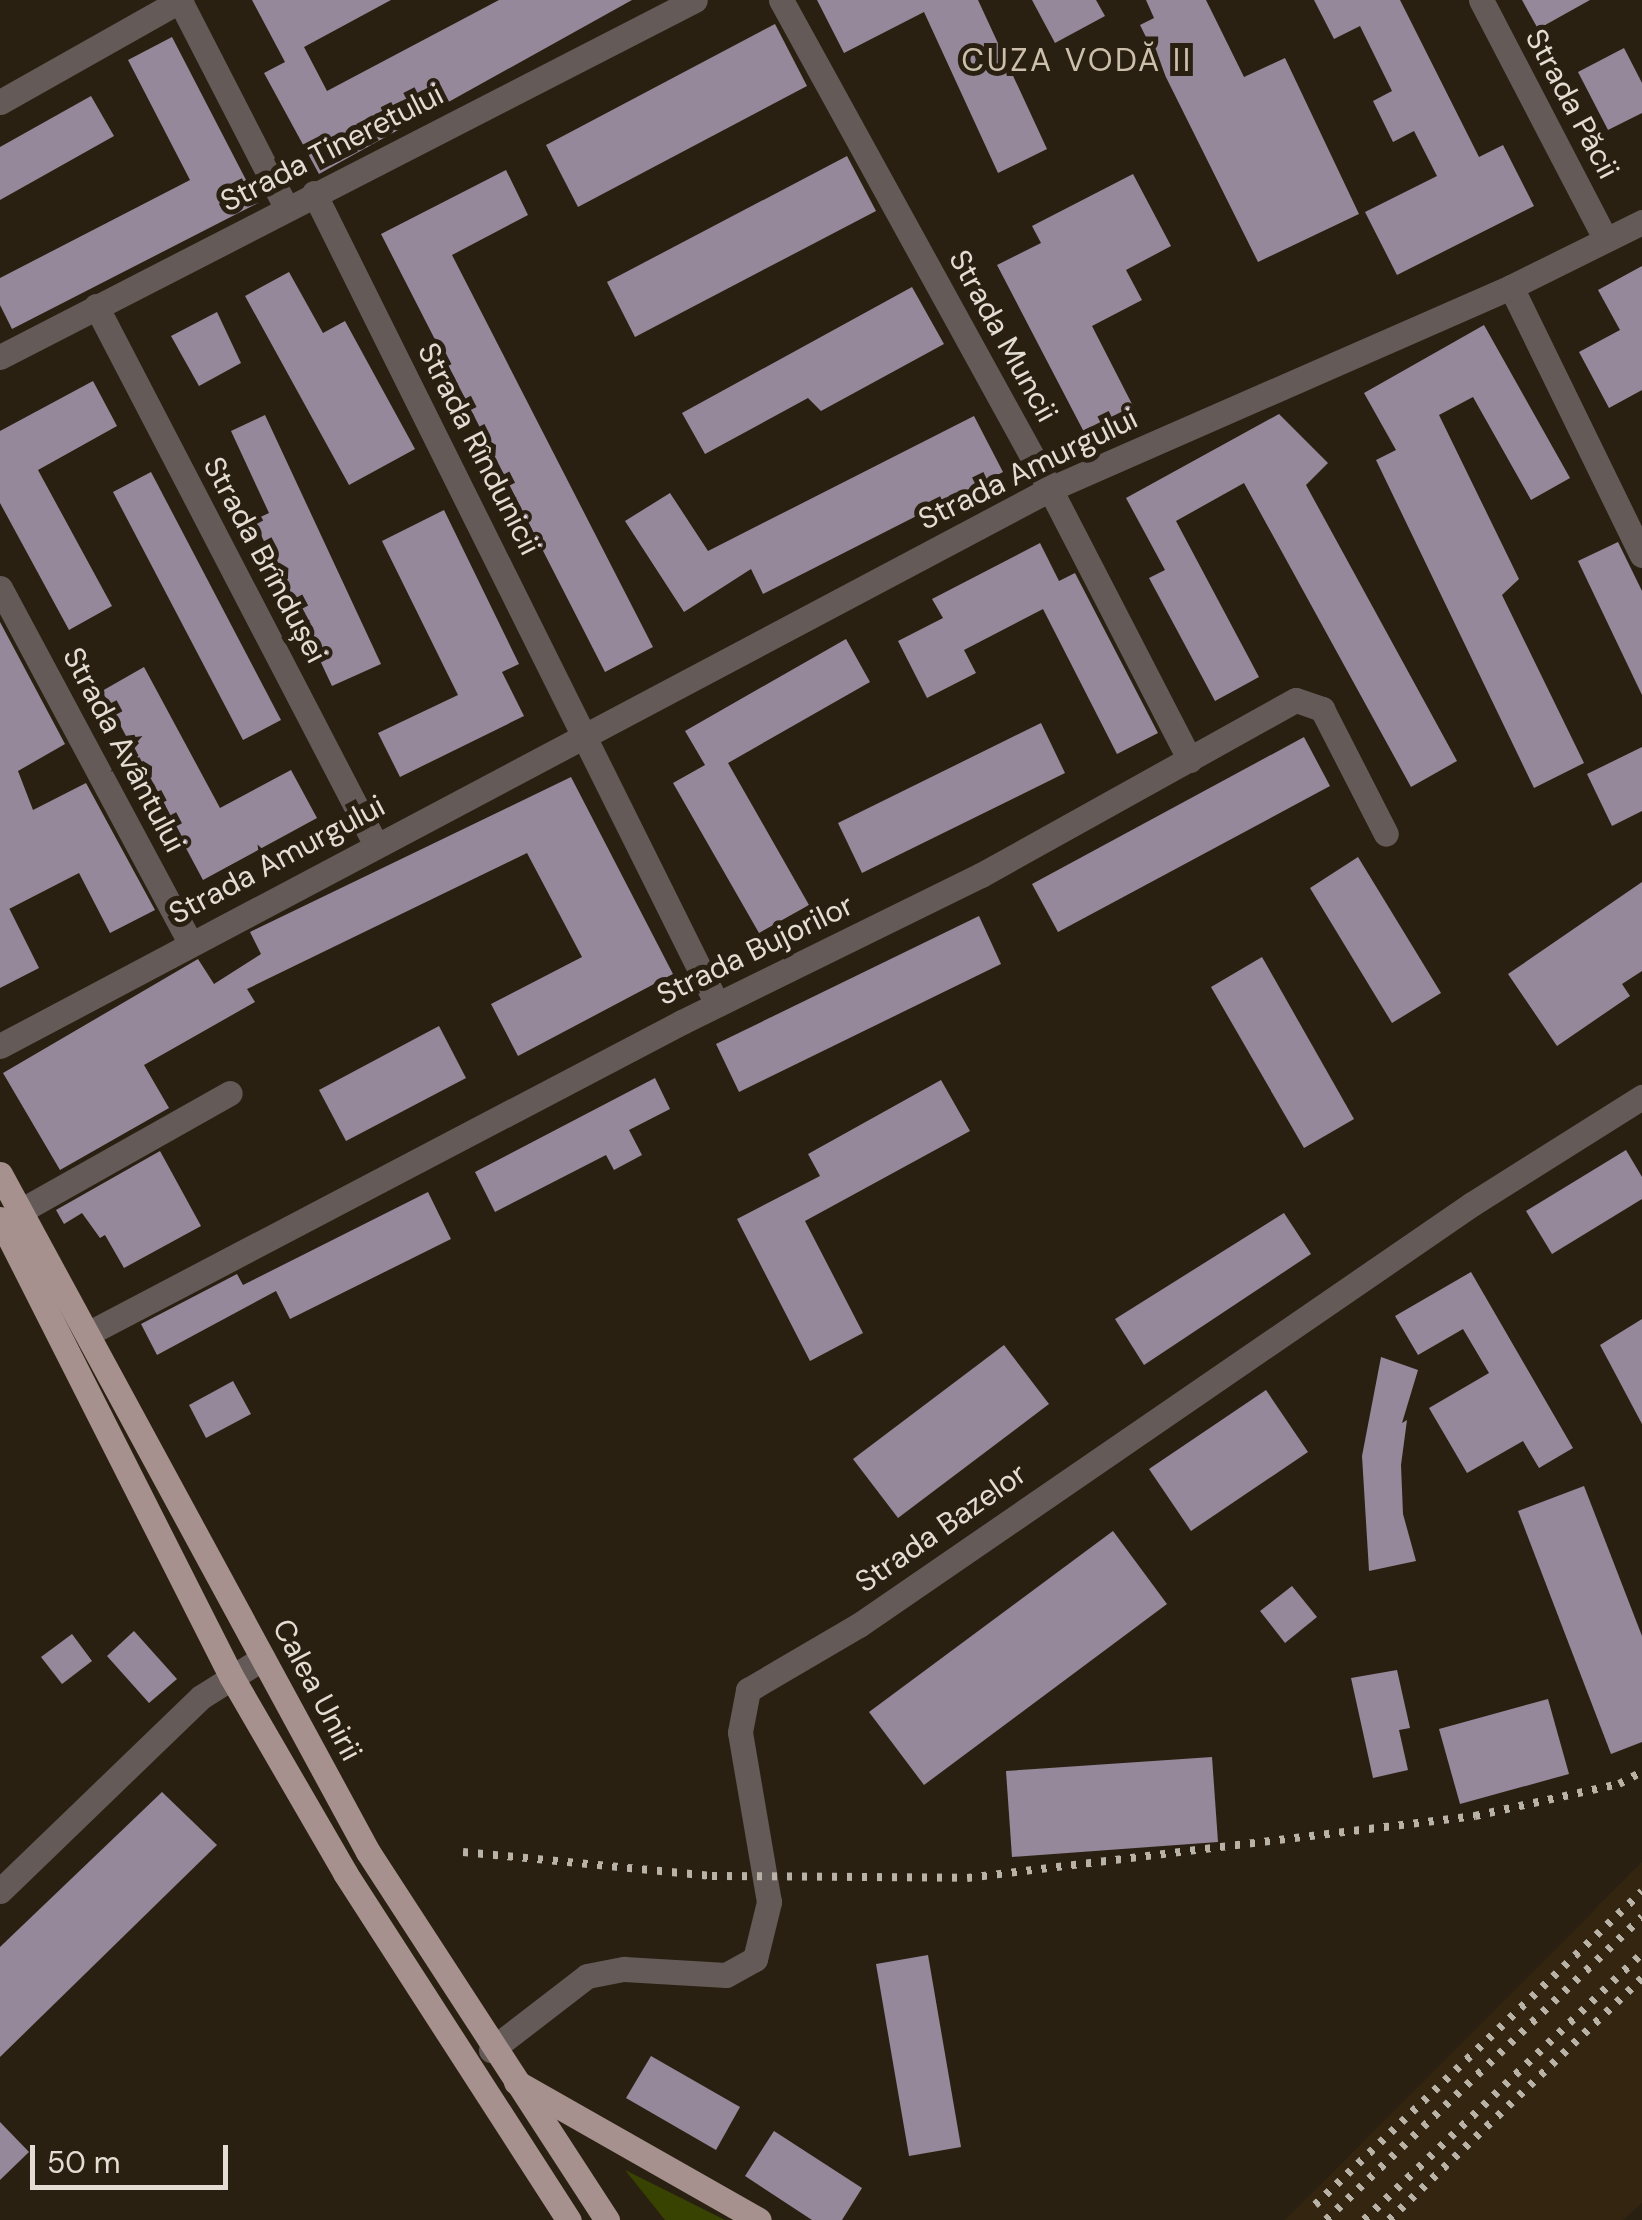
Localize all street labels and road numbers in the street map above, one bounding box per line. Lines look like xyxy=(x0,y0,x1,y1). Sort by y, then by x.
street label: Strada Păcii xyxy=(1518,23,1626,185)
street label: Strada Tineretului xyxy=(215,76,449,220)
street label: Strada Muncii xyxy=(941,244,1065,428)
street label: Strada Rîndunicii xyxy=(410,337,548,561)
street label: Strada Amurgului xyxy=(913,400,1143,538)
street label: Strada Brîndușei xyxy=(196,451,334,669)
street label: Strada Avântului xyxy=(55,641,193,859)
street label: Strada Amurgului xyxy=(163,788,391,932)
street label: Strada Bujorilor xyxy=(651,887,859,1013)
street label: Strada Bazelor xyxy=(849,1456,1033,1600)
street label: Calea Unirii xyxy=(265,1613,369,1767)

